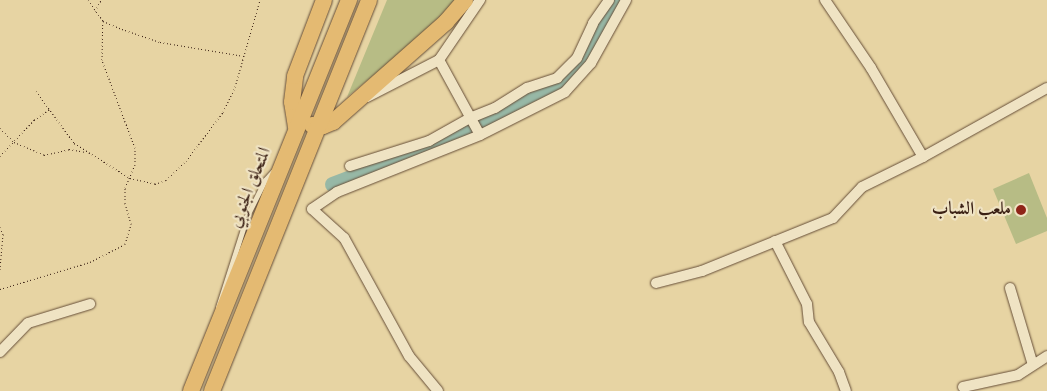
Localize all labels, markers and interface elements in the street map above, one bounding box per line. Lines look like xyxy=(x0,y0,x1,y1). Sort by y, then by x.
street label: المتحلق الجنوبي xyxy=(225,145,277,231)
place label: ملعب الشباب xyxy=(932,199,1011,221)
marker: ملعب الشباب xyxy=(1015,204,1027,216)

